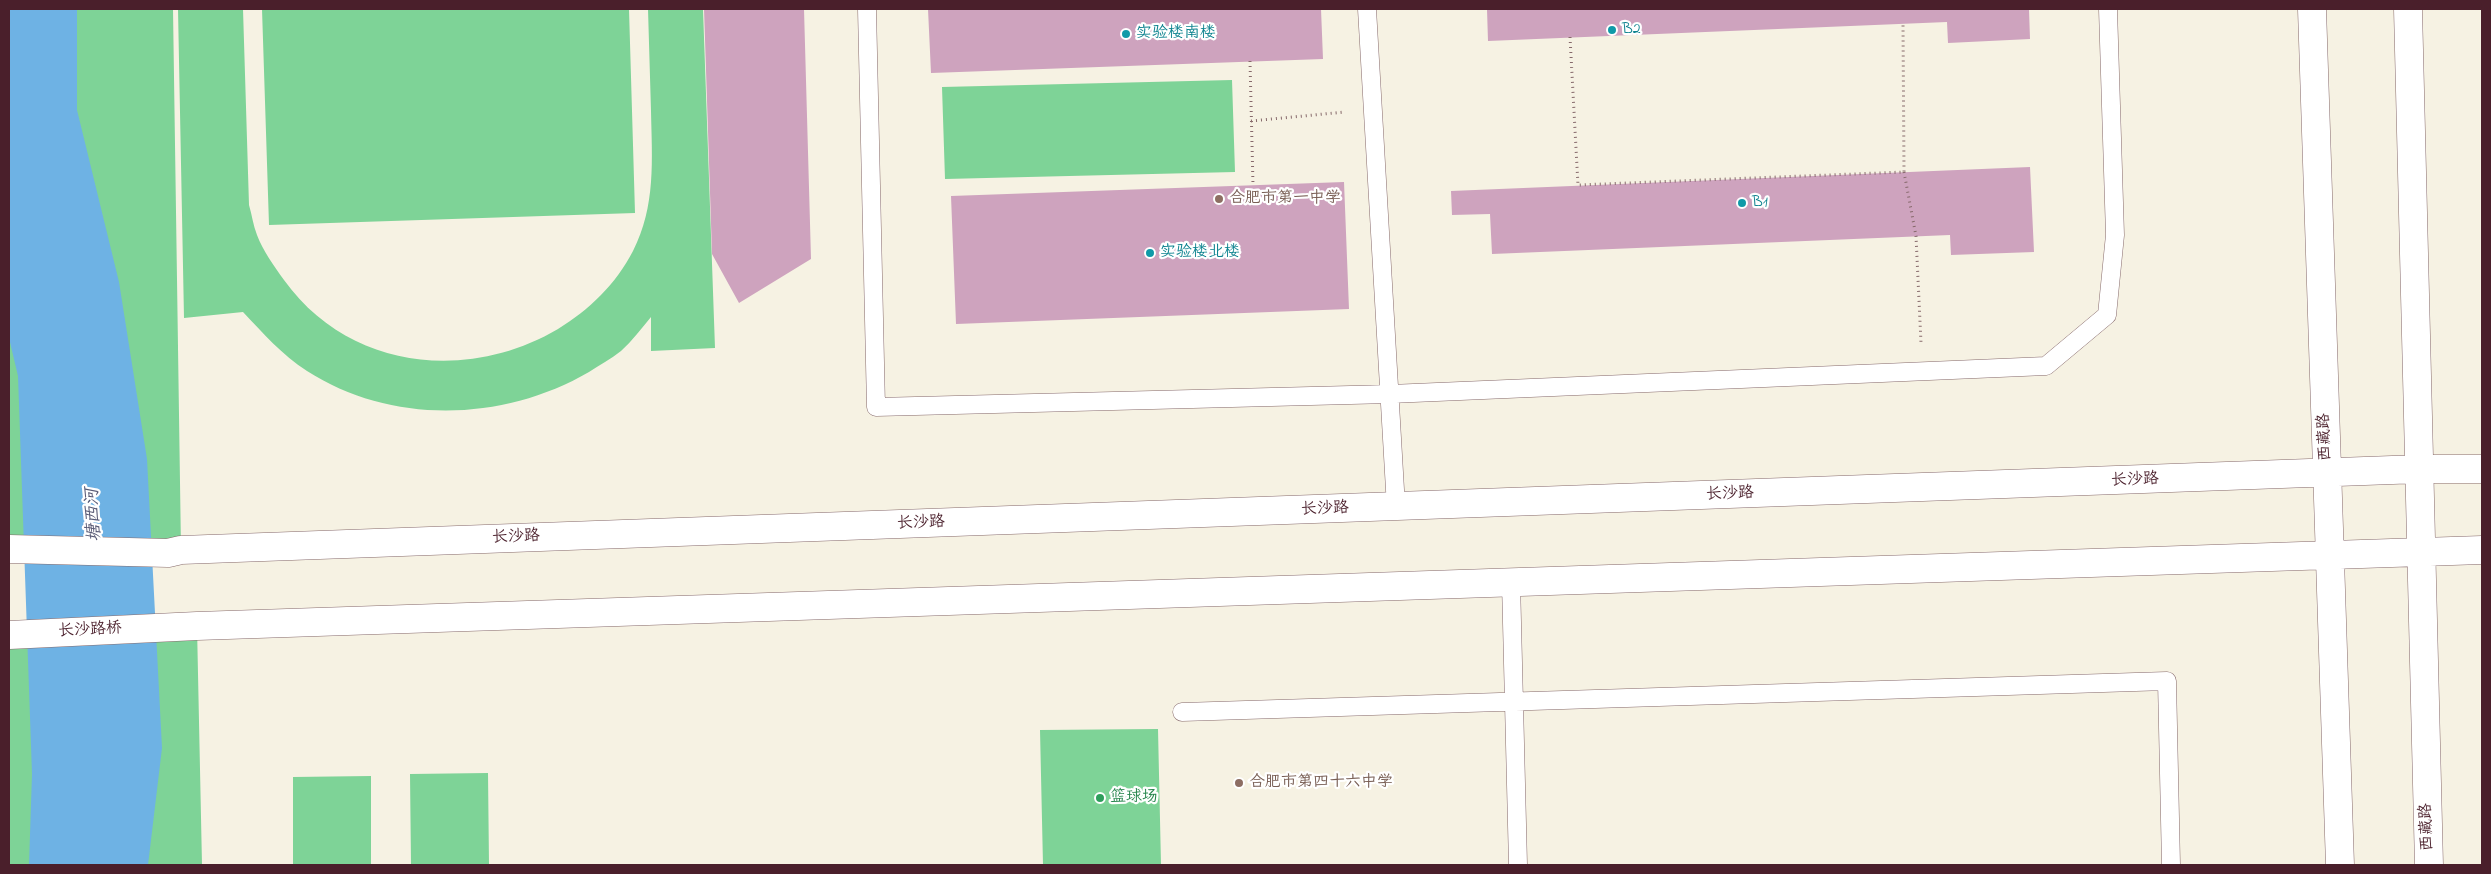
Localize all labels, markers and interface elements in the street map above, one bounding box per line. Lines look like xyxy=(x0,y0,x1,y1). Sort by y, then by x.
place label: B2 xyxy=(1622,20,1641,40)
place label: 实验楼南楼 xyxy=(1136,24,1216,44)
marker: B2 xyxy=(1606,24,1618,36)
marker: 实验楼南楼 xyxy=(1120,28,1132,40)
place label: 合肥市第一中学 xyxy=(1229,189,1341,209)
marker: 合肥市第一中学 xyxy=(1213,193,1225,205)
place label: B1 xyxy=(1752,193,1768,213)
marker: B1 xyxy=(1736,197,1748,209)
place label: 实验楼北楼 xyxy=(1160,243,1240,263)
marker: 实验楼北楼 xyxy=(1144,247,1156,259)
street label: 西藏路 xyxy=(2316,413,2336,461)
street label: 长沙路 xyxy=(2111,471,2159,491)
street label: 长沙路 xyxy=(1706,485,1754,505)
water label: 塘西河 xyxy=(83,487,107,543)
street label: 长沙路 xyxy=(1301,500,1349,520)
street label: 长沙路 xyxy=(897,514,945,534)
street label: 长沙路 xyxy=(492,528,540,548)
street label: 长沙路桥 xyxy=(58,620,122,642)
place label: 合肥市第四十六中学 xyxy=(1249,773,1393,793)
marker: 合肥市第四十六中学 xyxy=(1233,777,1245,789)
place label: 篮球场 xyxy=(1110,788,1158,808)
marker: 篮球场 xyxy=(1094,792,1106,804)
street label: 西藏路 xyxy=(2418,803,2438,851)

